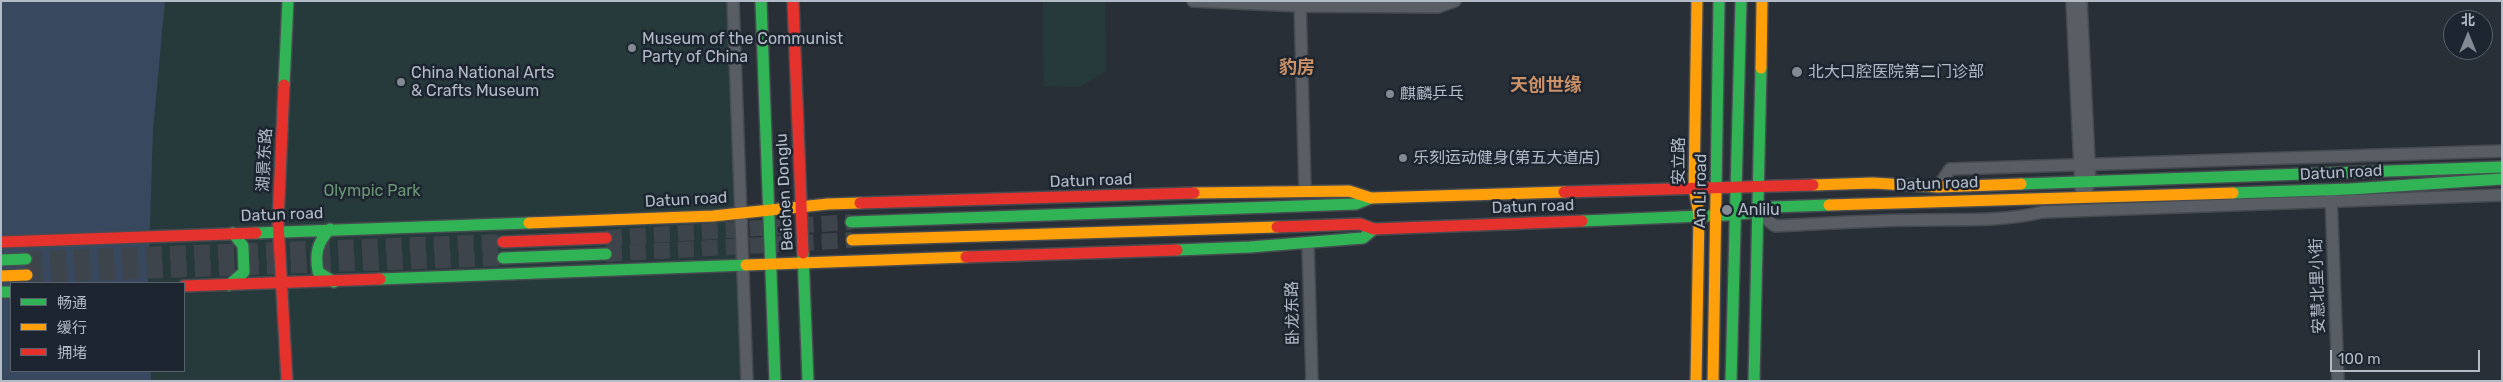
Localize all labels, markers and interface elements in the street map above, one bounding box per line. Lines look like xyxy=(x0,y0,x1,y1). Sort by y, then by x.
north arrow xyxy=(2443,10,2493,60)
text: 北 xyxy=(2461,12,2475,29)
place label: Museum of the Communist Party of China xyxy=(642,29,843,67)
marker: Museum of the Communist Party of China xyxy=(626,42,638,54)
district label: 豹房 xyxy=(1279,57,1315,79)
place label: 北大口腔医院第二门诊部 xyxy=(1808,62,1984,82)
place label: China National Arts & Crafts Museum xyxy=(411,63,554,101)
marker: 北大口腔医院第二门诊部 xyxy=(1790,65,1804,79)
district label: 天创世缘 xyxy=(1510,75,1582,97)
marker: China National Arts & Crafts Museum xyxy=(395,76,407,88)
place label: 麒麟乒乓 xyxy=(1400,84,1464,104)
marker: 麒麟乒乓 xyxy=(1384,88,1396,100)
street label: 湖景东路 xyxy=(254,128,276,192)
street label: Beichen Donglu xyxy=(772,133,798,251)
street label: 安立路 xyxy=(1669,137,1689,185)
place label: 乐刻运动健身(第五大道店) xyxy=(1413,148,1600,168)
marker: 乐刻运动健身(第五大道店) xyxy=(1397,152,1409,164)
street label: An Li road xyxy=(1691,154,1711,228)
street label: Datun road xyxy=(2299,161,2383,185)
street label: Datun road xyxy=(1049,170,1133,192)
street label: Datun road xyxy=(1895,173,1979,195)
park label: Olympic Park xyxy=(323,181,421,201)
street label: Datun road xyxy=(644,188,728,212)
street label: Datun road xyxy=(1491,196,1575,218)
place label: Anlilu xyxy=(1738,200,1780,220)
marker: Anlilu xyxy=(1720,203,1734,217)
street label: Datun road xyxy=(240,204,324,226)
street label: 安慧北里小街 xyxy=(2307,238,2329,334)
street label: 卧龙东路 xyxy=(1283,281,1303,345)
legend xyxy=(10,282,185,372)
text: 畅通 xyxy=(57,294,87,312)
text: 缓行 xyxy=(57,319,87,337)
scale bar xyxy=(2333,340,2483,372)
text: 拥堵 xyxy=(57,344,87,362)
text: 100 m xyxy=(2338,350,2380,368)

